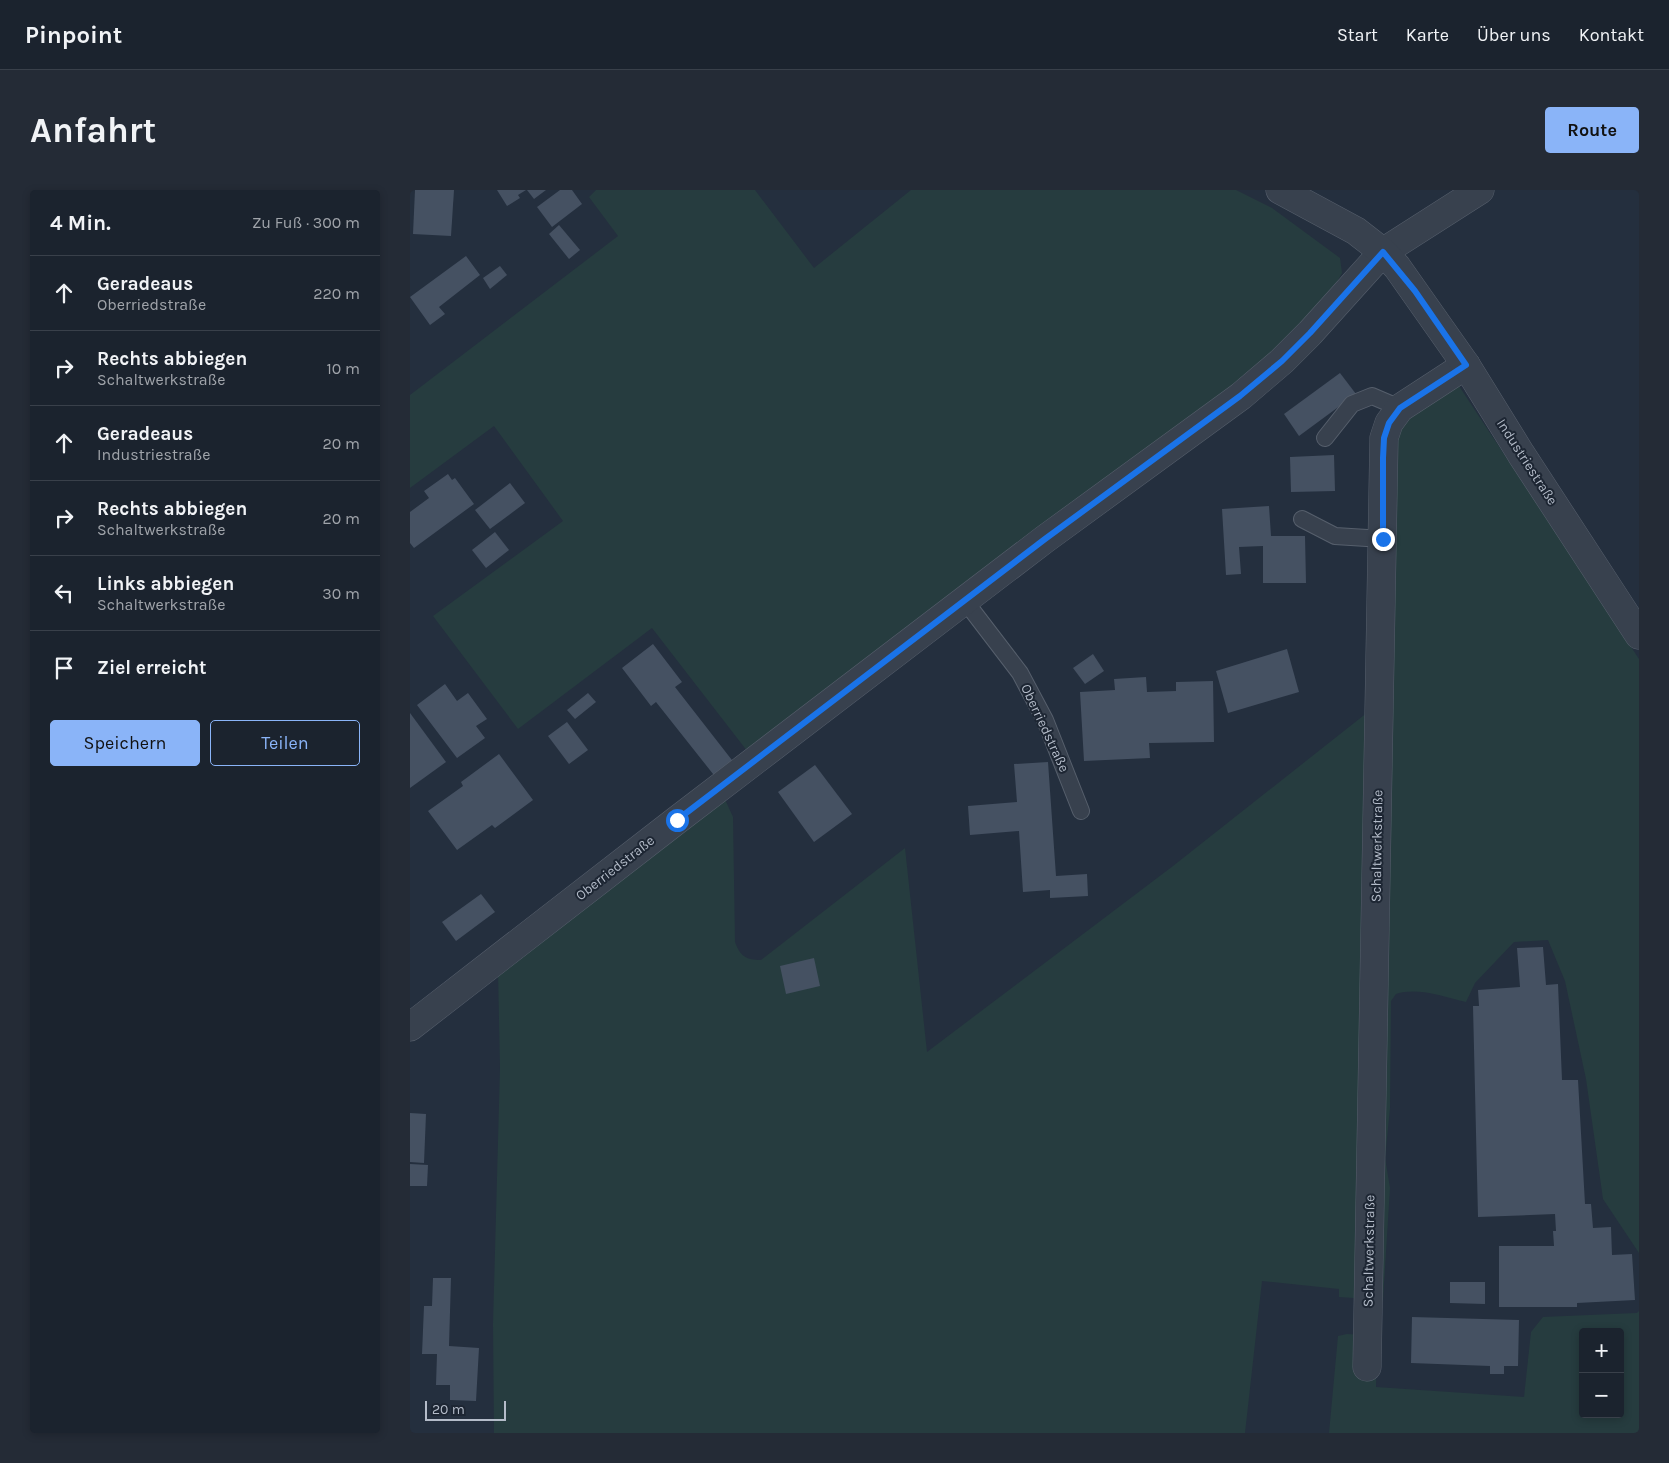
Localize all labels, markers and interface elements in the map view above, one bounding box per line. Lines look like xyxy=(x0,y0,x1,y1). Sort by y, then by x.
text: Pinpoint xyxy=(25,21,122,49)
text: Start xyxy=(1337,24,1378,46)
text: Karte xyxy=(1406,24,1449,46)
text: Über uns xyxy=(1477,24,1551,46)
text: Kontakt xyxy=(1579,24,1644,46)
button: Route xyxy=(1545,107,1639,153)
text: Anfahrt xyxy=(30,110,156,151)
text: 4 Min. xyxy=(50,211,111,235)
text: Zu Fuß · 300 m xyxy=(252,213,360,232)
text: Geradeaus xyxy=(97,273,193,295)
icon: ahead xyxy=(50,279,78,307)
text: 220 m xyxy=(313,284,360,303)
text: Oberriedstraße xyxy=(97,295,206,314)
text: Rechts abbiegen xyxy=(97,348,247,370)
icon: right xyxy=(50,354,78,382)
text: 10 m xyxy=(326,359,360,378)
text: Schaltwerkstraße xyxy=(97,370,226,389)
street label: Industriestraße xyxy=(1493,416,1561,508)
text: Geradeaus xyxy=(97,423,193,445)
icon: ahead xyxy=(50,429,78,457)
text: 20 m xyxy=(322,434,360,453)
text: Industriestraße xyxy=(97,445,211,464)
text: Rechts abbiegen xyxy=(97,498,247,520)
icon: right xyxy=(50,504,78,532)
text: 20 m xyxy=(322,509,360,528)
text: Schaltwerkstraße xyxy=(97,520,226,539)
route end xyxy=(1372,528,1395,551)
text: Links abbiegen xyxy=(97,573,234,595)
icon: left xyxy=(50,579,78,607)
text: 30 m xyxy=(322,584,360,603)
text: Schaltwerkstraße xyxy=(97,595,226,614)
icon: arrive xyxy=(50,654,78,682)
text: Ziel erreicht xyxy=(97,657,207,679)
street label: Oberriedstraße xyxy=(1017,681,1073,775)
button: Speichern xyxy=(50,720,200,766)
button: Teilen xyxy=(210,720,360,766)
street label: Schaltwerkstraße xyxy=(1368,790,1386,902)
route start xyxy=(666,809,689,832)
street label: Oberriedstraße xyxy=(572,832,658,904)
street label: Schaltwerkstraße xyxy=(1360,1195,1378,1307)
map controls xyxy=(1579,1328,1624,1418)
button: + xyxy=(1579,1328,1624,1373)
button: − xyxy=(1579,1373,1624,1418)
scale bar xyxy=(425,1398,506,1421)
text: 20 m xyxy=(432,1401,465,1418)

